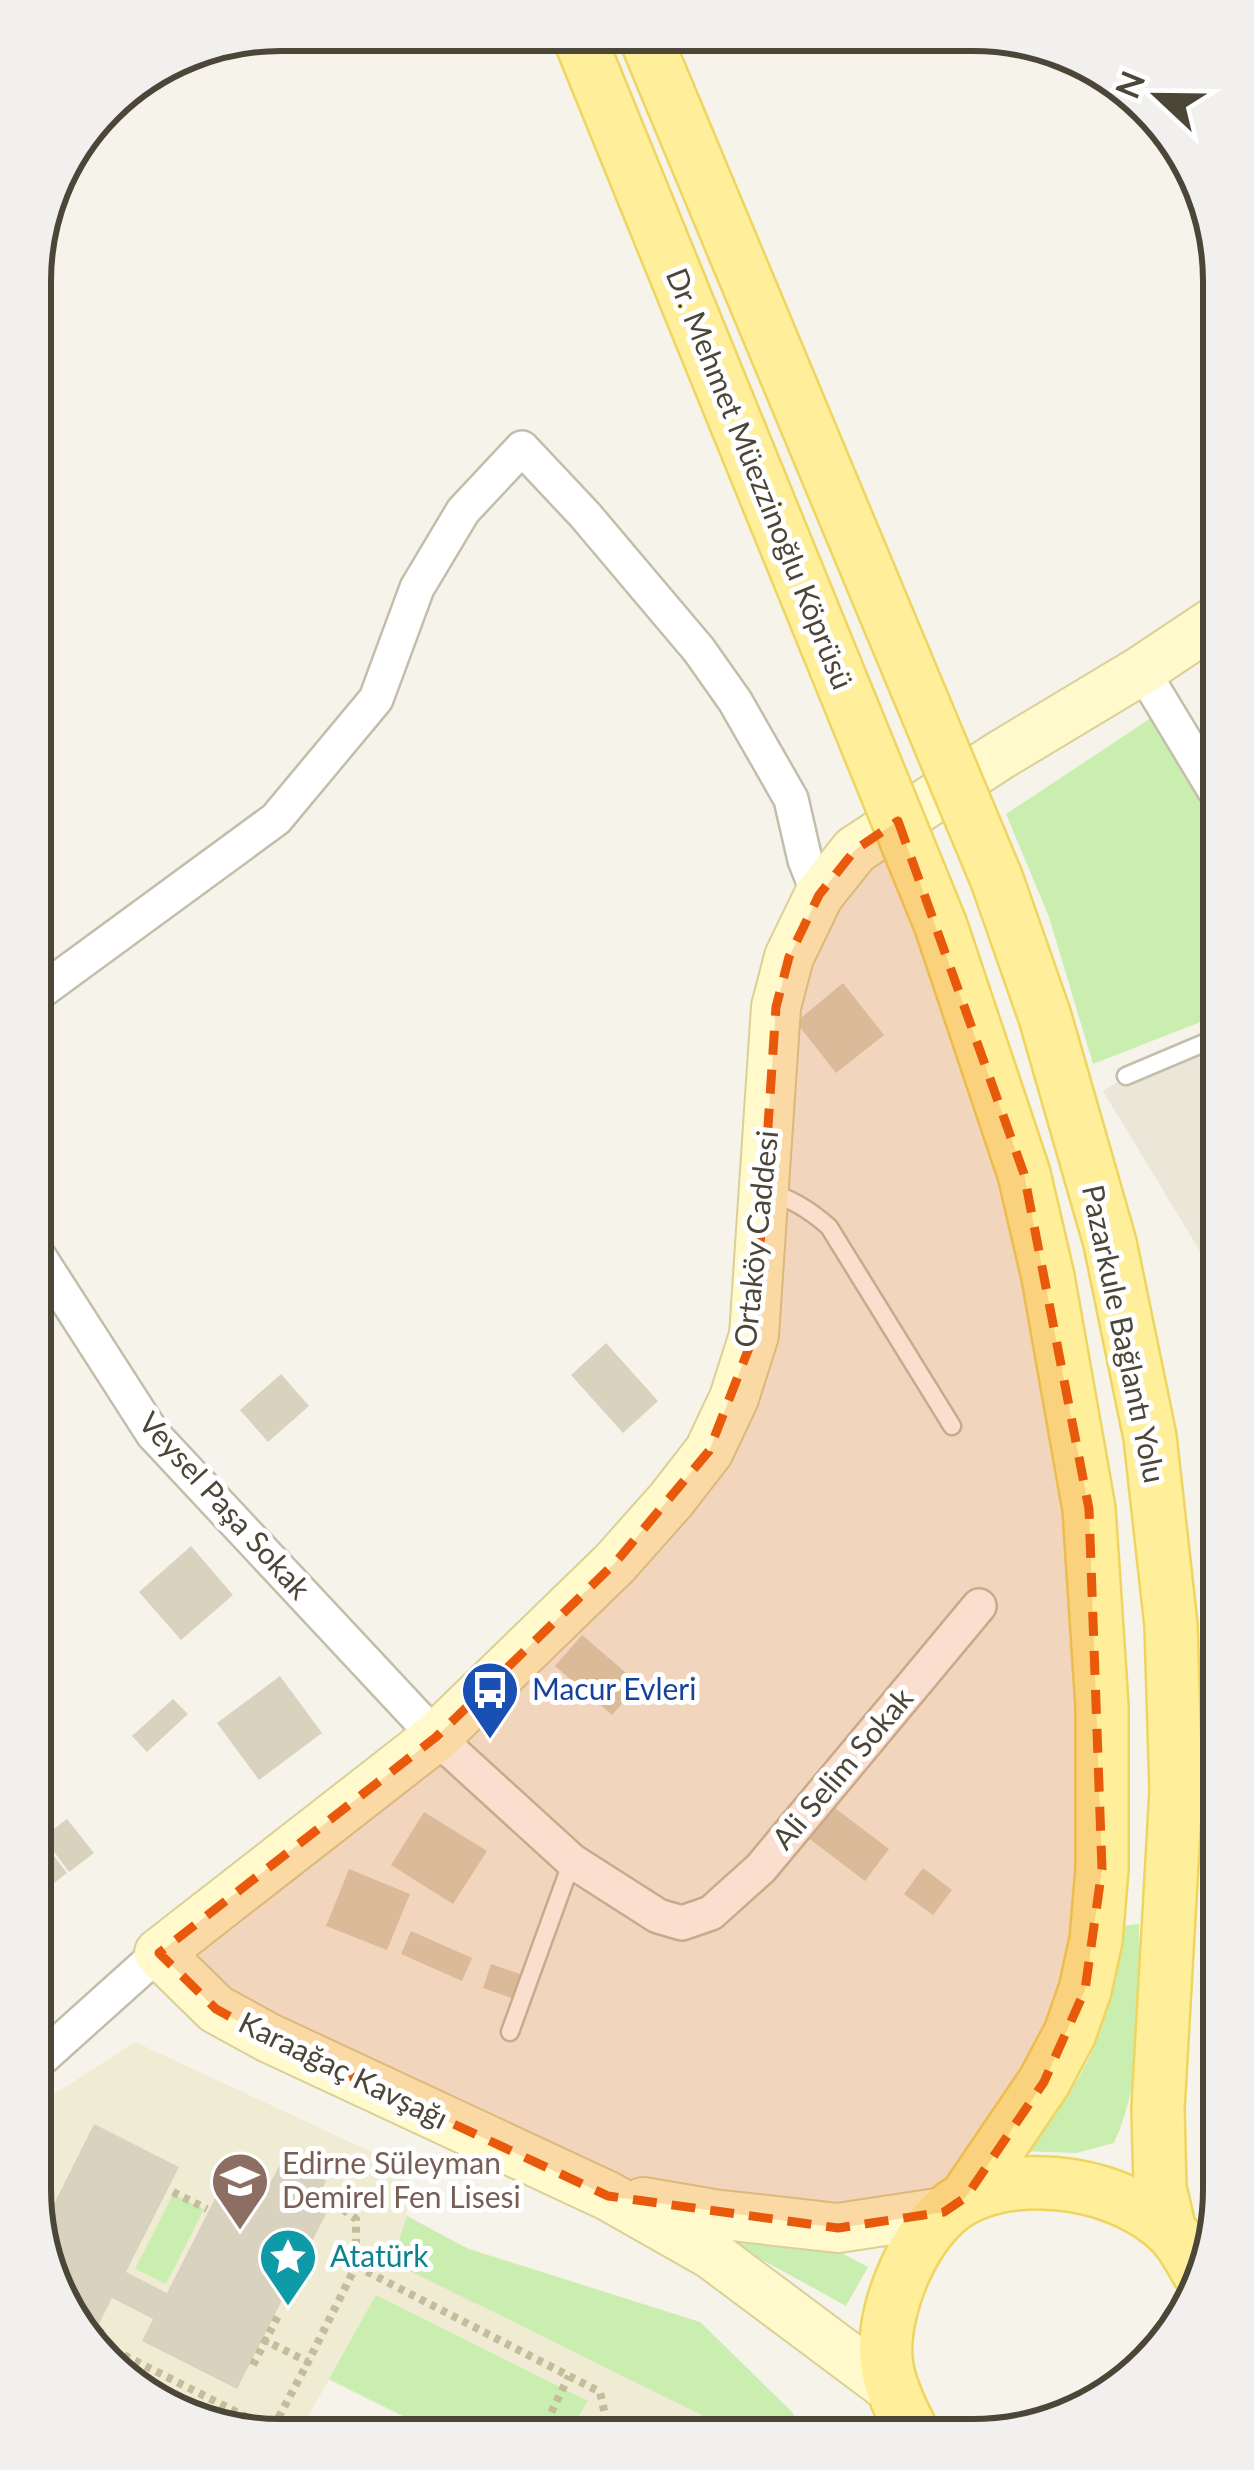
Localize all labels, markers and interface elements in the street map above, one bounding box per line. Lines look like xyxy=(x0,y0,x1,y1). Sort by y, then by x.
north arrow xyxy=(1098,36,1218,156)
text: N xyxy=(1106,65,1153,104)
street label: Dr. Mehmet Müezzinoğlu Köprüsü xyxy=(660,262,862,694)
street label: Ortaköy Caddesi xyxy=(726,1128,784,1349)
street label: Pazarkule Bağlantı Yolu xyxy=(1076,1181,1174,1486)
street label: Veysel Paşa Sokak xyxy=(132,1404,319,1606)
bus stop icon: Macur Evleri xyxy=(459,1659,521,1741)
place label: Macur Evleri xyxy=(532,1670,697,1706)
street label: Ali Selim Sokak xyxy=(764,1679,920,1856)
street label: Karaağaç Kavşağı xyxy=(234,2003,454,2135)
place label: Edirne Süleyman Demirel Fen Lisesi xyxy=(282,2144,521,2214)
school or university icon: Edirne Süleyman Demirel Fen Lisesi xyxy=(209,2150,271,2232)
place icon: Atatürk xyxy=(257,2226,319,2308)
place label: Atatürk xyxy=(330,2237,429,2273)

